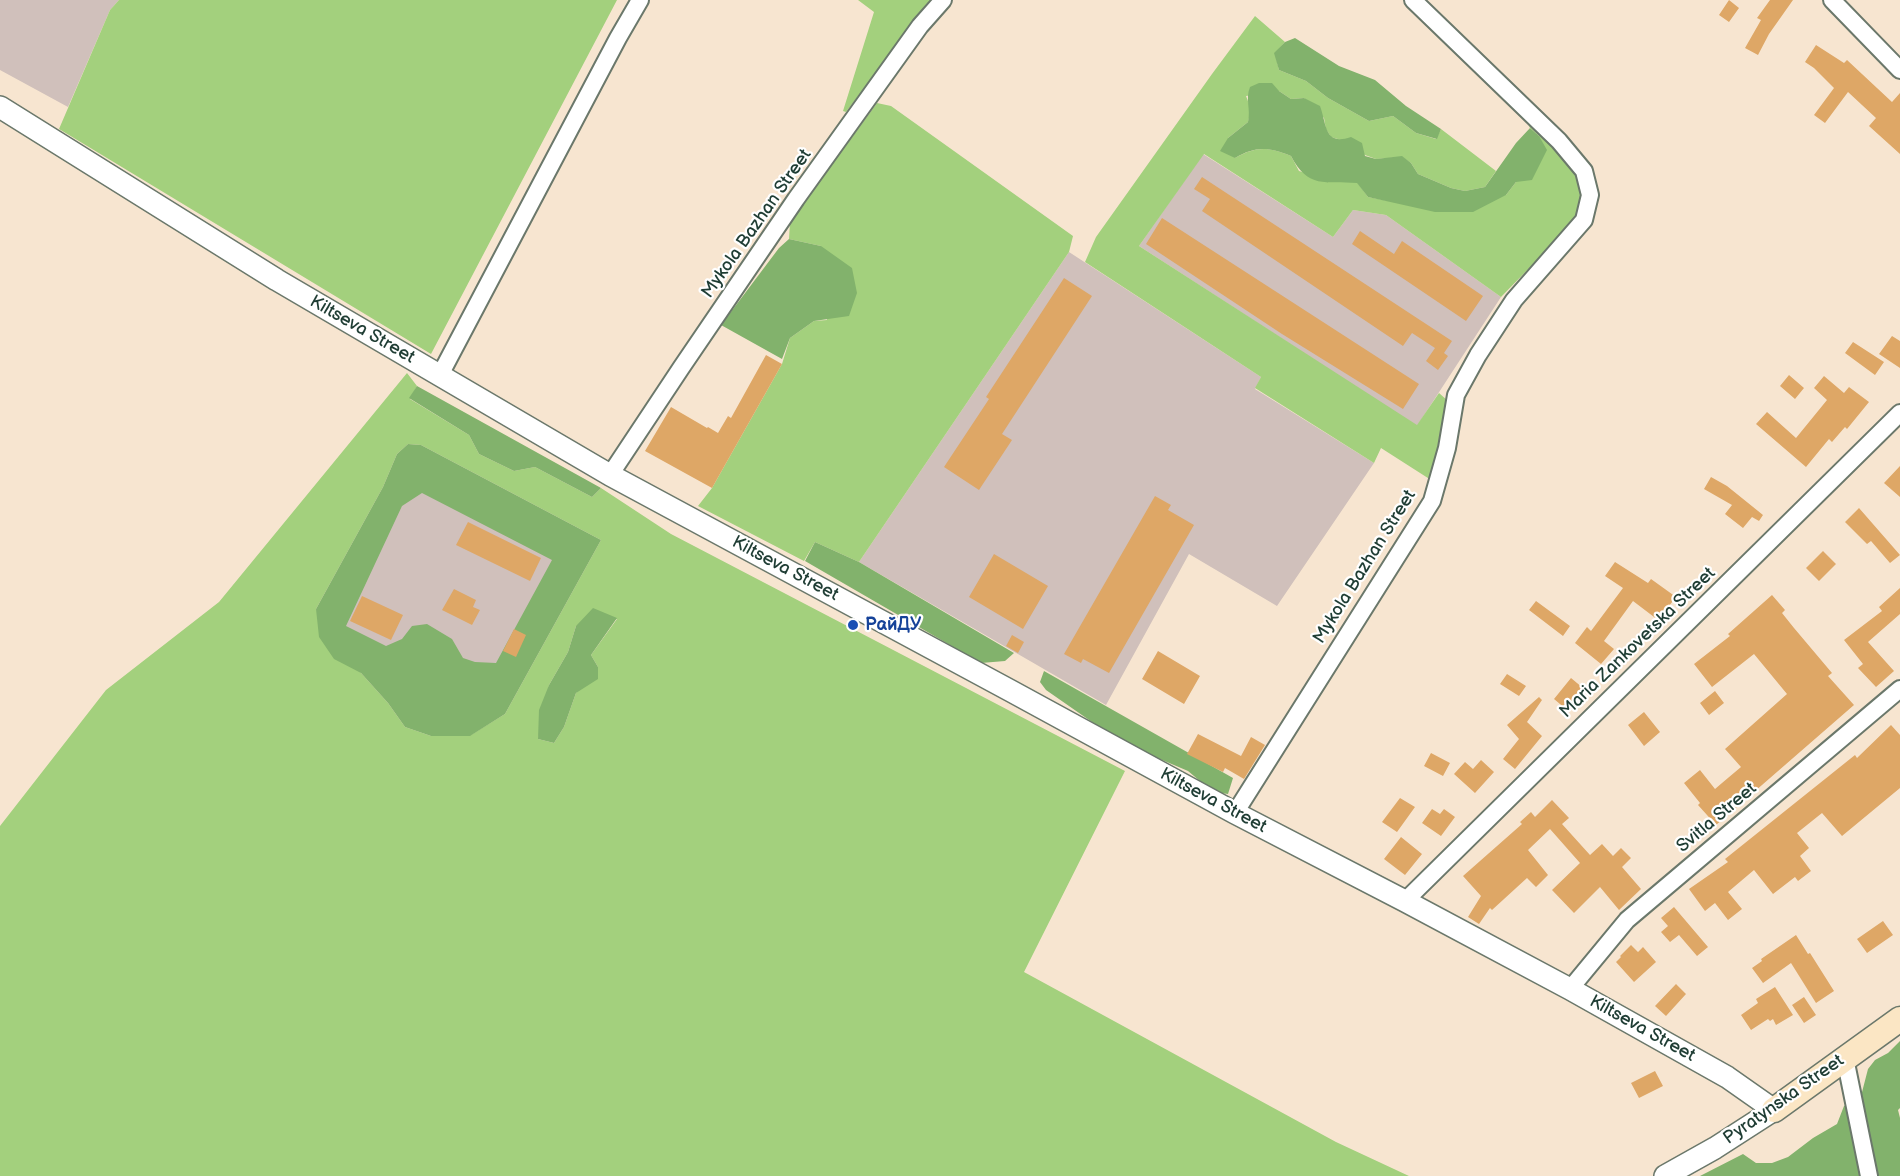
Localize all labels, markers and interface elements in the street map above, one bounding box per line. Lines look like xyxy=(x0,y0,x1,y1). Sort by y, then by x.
street label: Mykola Bazhan Street xyxy=(697,145,817,303)
street label: Kiltseva Street xyxy=(306,291,418,369)
street label: Mykola Bazhan Street xyxy=(1309,486,1421,648)
street label: Kiltseva Street xyxy=(728,532,842,606)
street label: Maria Zankovetska Street xyxy=(1556,563,1720,723)
place label: РайДУ xyxy=(865,614,921,636)
marker: РайДУ xyxy=(846,618,860,632)
street label: Kiltseva Street xyxy=(1156,764,1270,838)
street label: Svitla Street xyxy=(1673,778,1761,858)
street label: Kiltseva Street xyxy=(1585,991,1699,1067)
street label: Pyratynska Street xyxy=(1720,1050,1848,1150)

